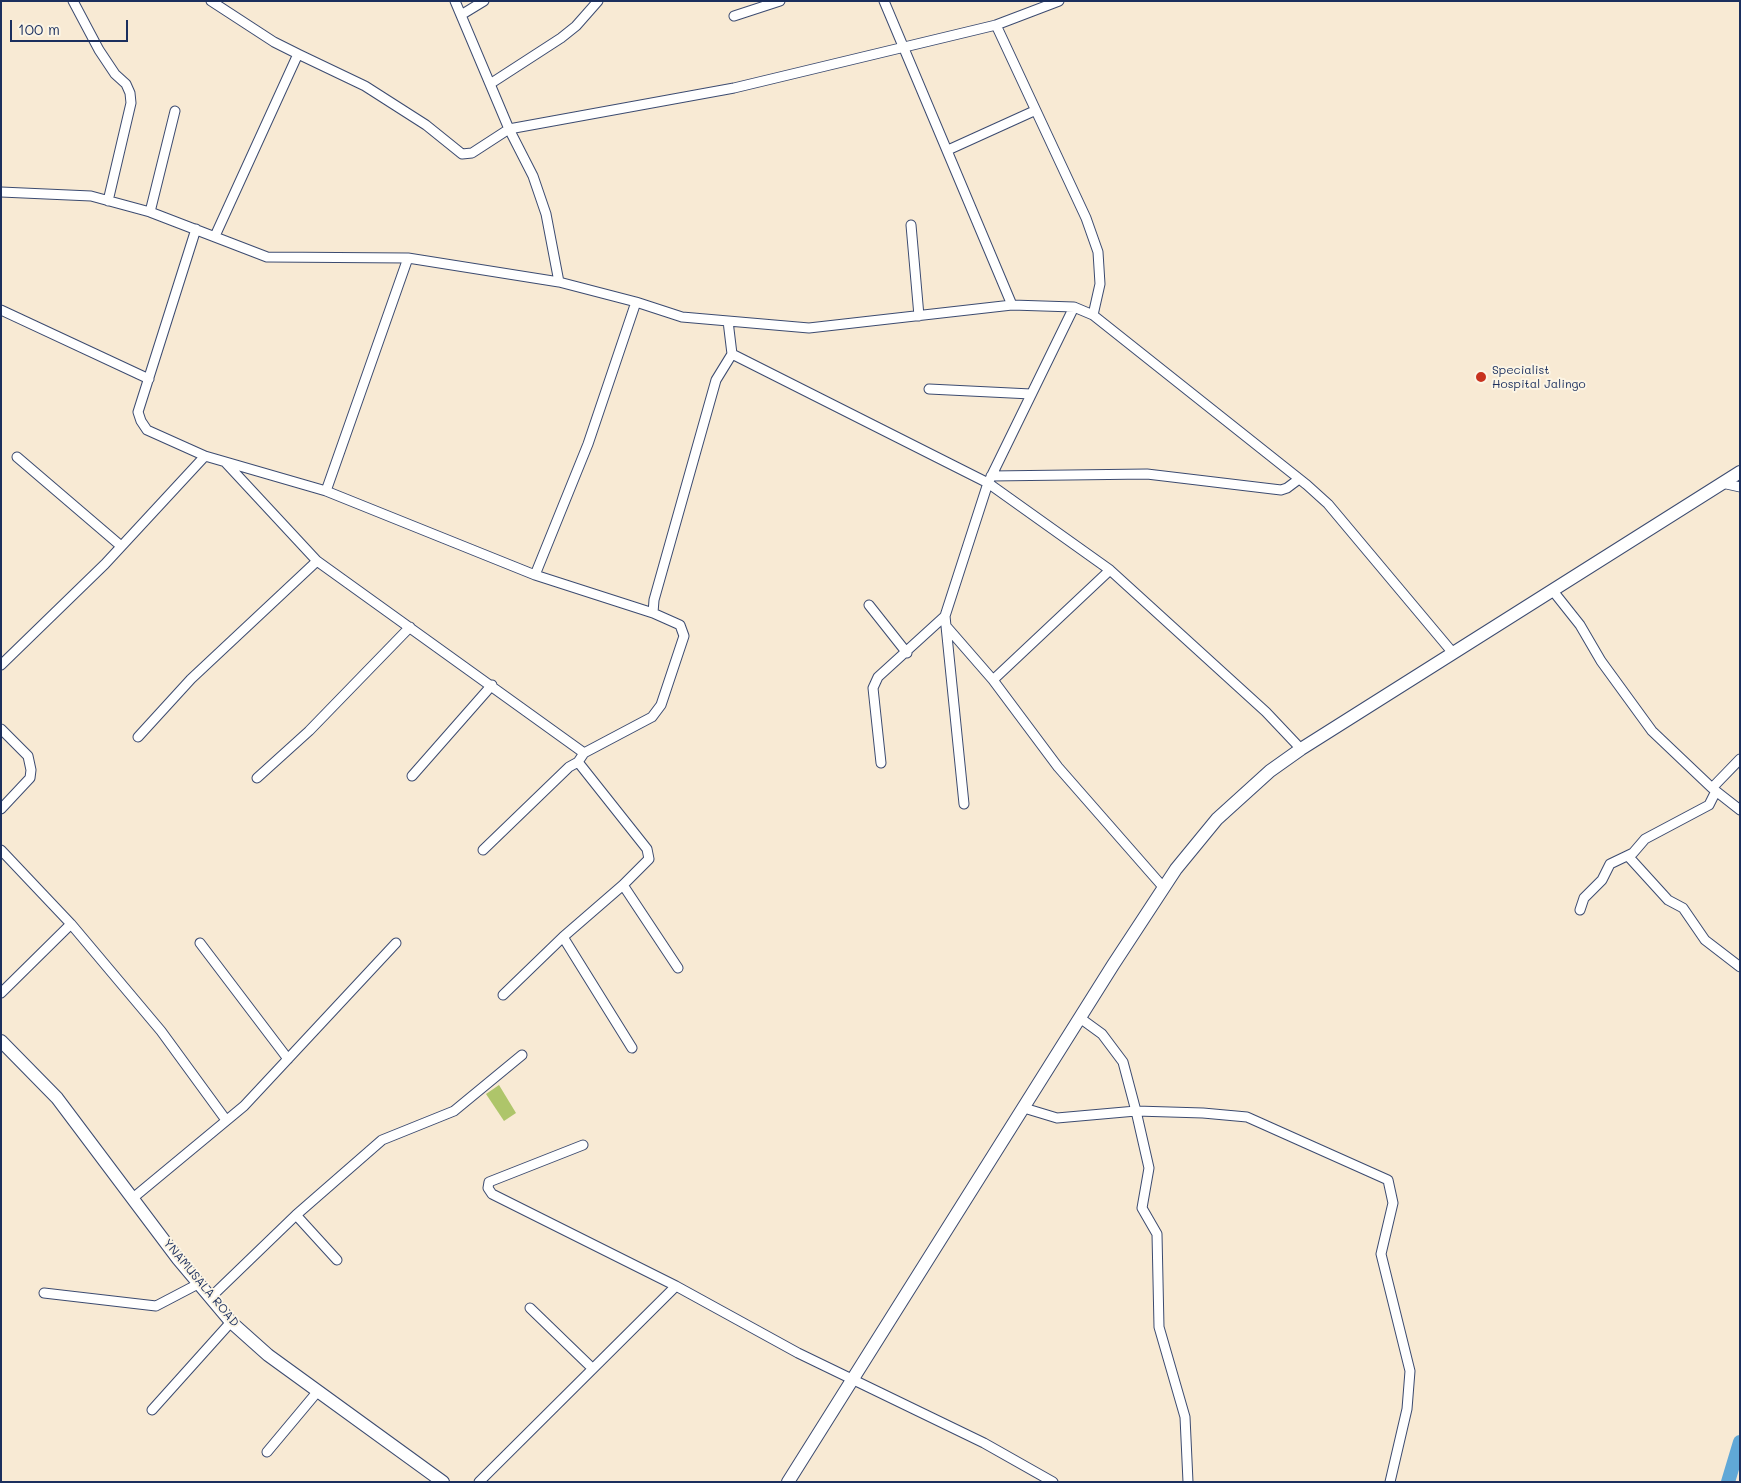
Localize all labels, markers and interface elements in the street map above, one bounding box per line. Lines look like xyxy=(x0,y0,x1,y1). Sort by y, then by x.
scale bar xyxy=(12,10,130,42)
text: 100 m xyxy=(18,19,60,39)
place label: Specialist Hospital Jalingo xyxy=(1492,363,1586,391)
marker: Specialist Hospital Jalingo xyxy=(1474,370,1488,384)
street label: YNAMUSALA ROAD xyxy=(160,1236,242,1330)

